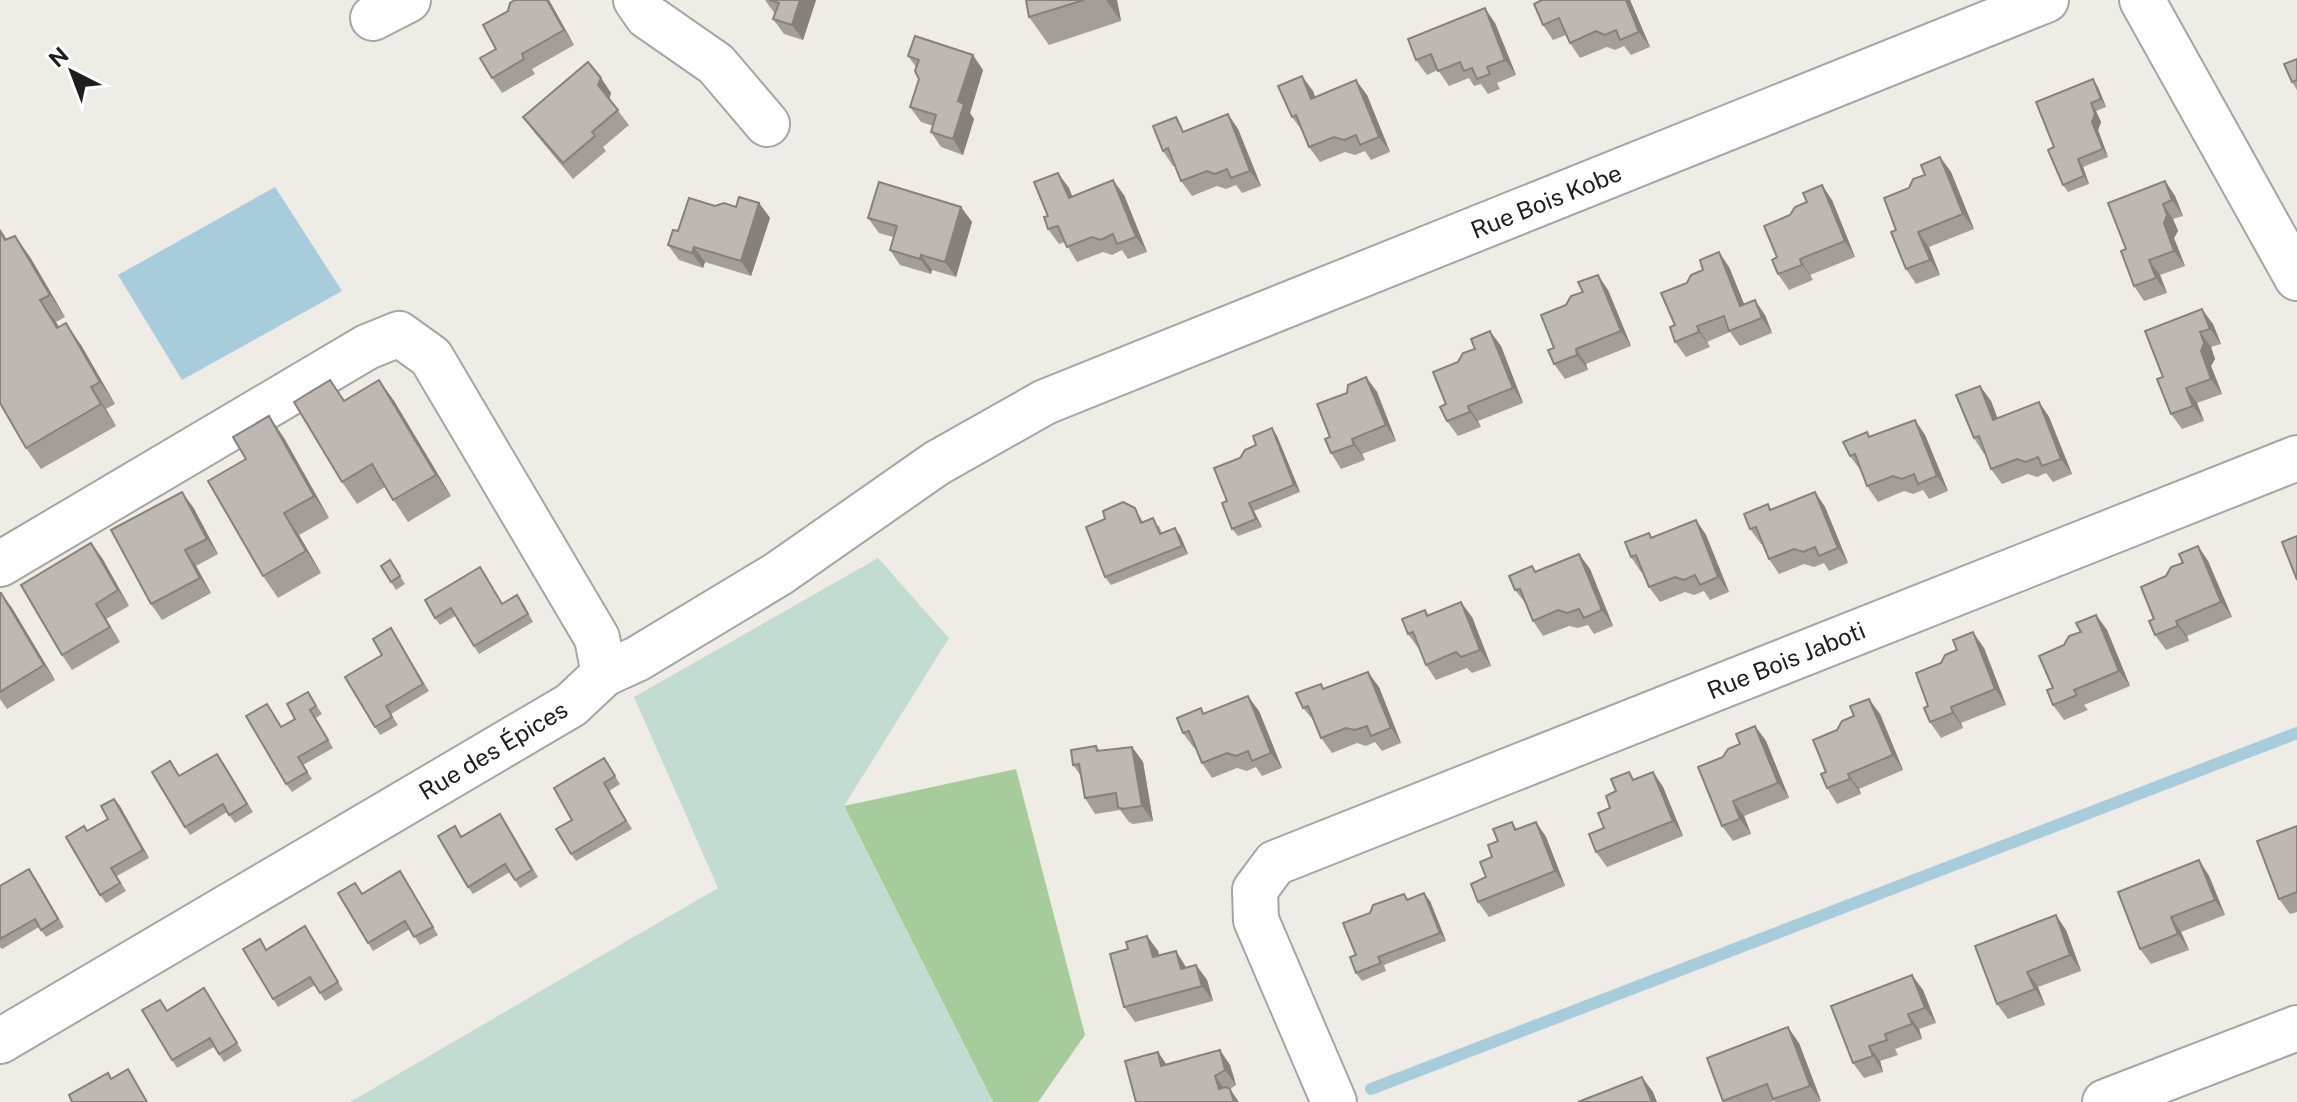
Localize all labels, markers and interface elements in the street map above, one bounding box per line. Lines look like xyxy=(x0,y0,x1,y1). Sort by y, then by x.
north arrow xyxy=(32,32,112,112)
text: N xyxy=(44,42,74,73)
street label: Rue Bois Kobe xyxy=(1467,158,1625,244)
street label: Rue Bois Jaboti xyxy=(1703,616,1869,704)
street label: Rue des Épices xyxy=(414,695,572,805)

